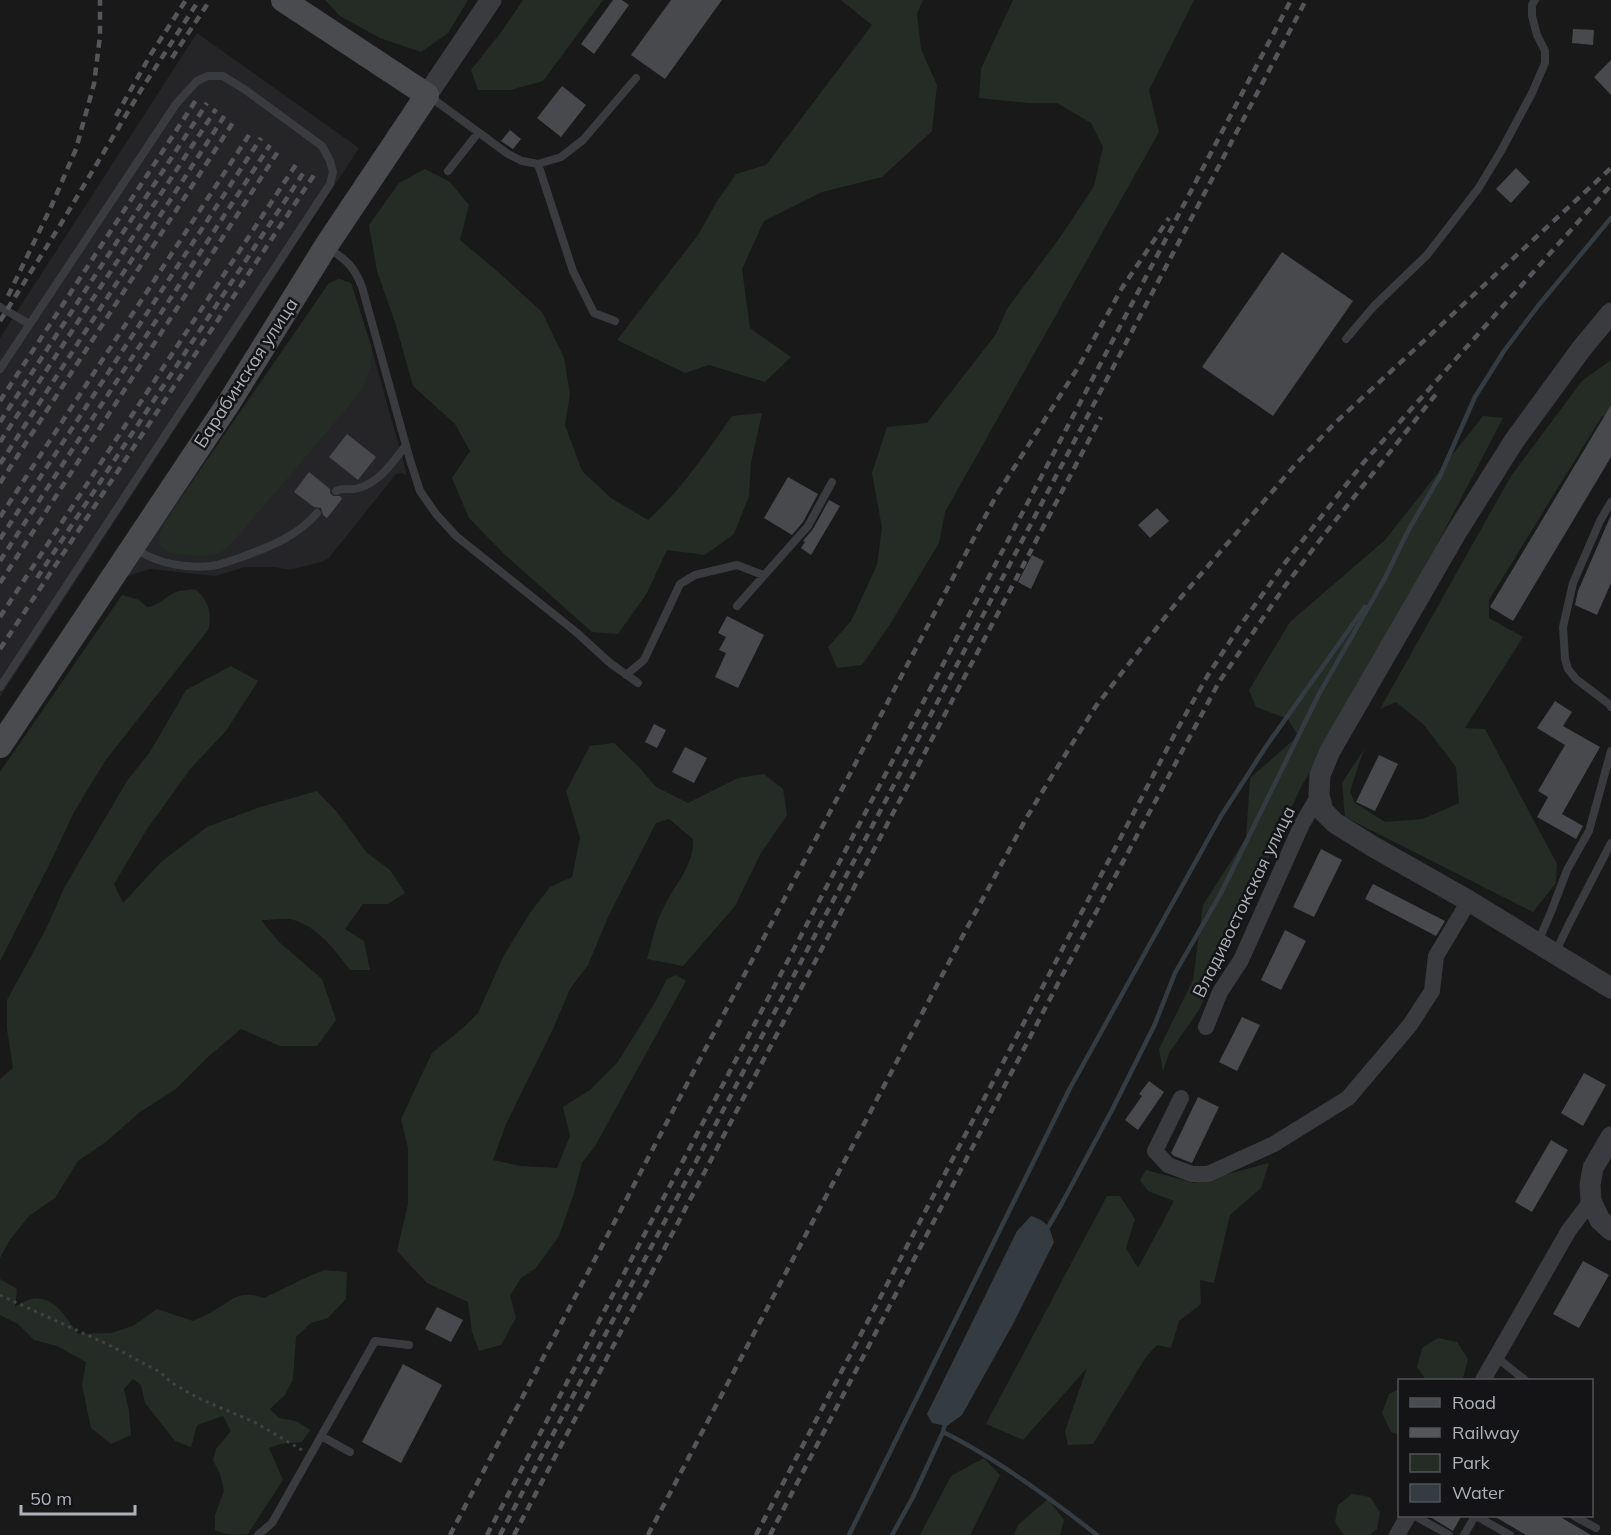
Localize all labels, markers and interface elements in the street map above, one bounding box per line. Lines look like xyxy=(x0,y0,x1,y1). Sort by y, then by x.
street label: Барабинская улица xyxy=(189,294,303,452)
street label: Владивостокская улица xyxy=(1187,802,1300,1001)
legend xyxy=(1398,1379,1593,1517)
text: Road xyxy=(1452,1391,1496,1414)
text: Railway xyxy=(1452,1421,1520,1444)
text: Park xyxy=(1452,1451,1491,1474)
scale bar xyxy=(21,1478,135,1516)
text: Water xyxy=(1452,1481,1505,1504)
text: 50 m xyxy=(30,1487,72,1510)

